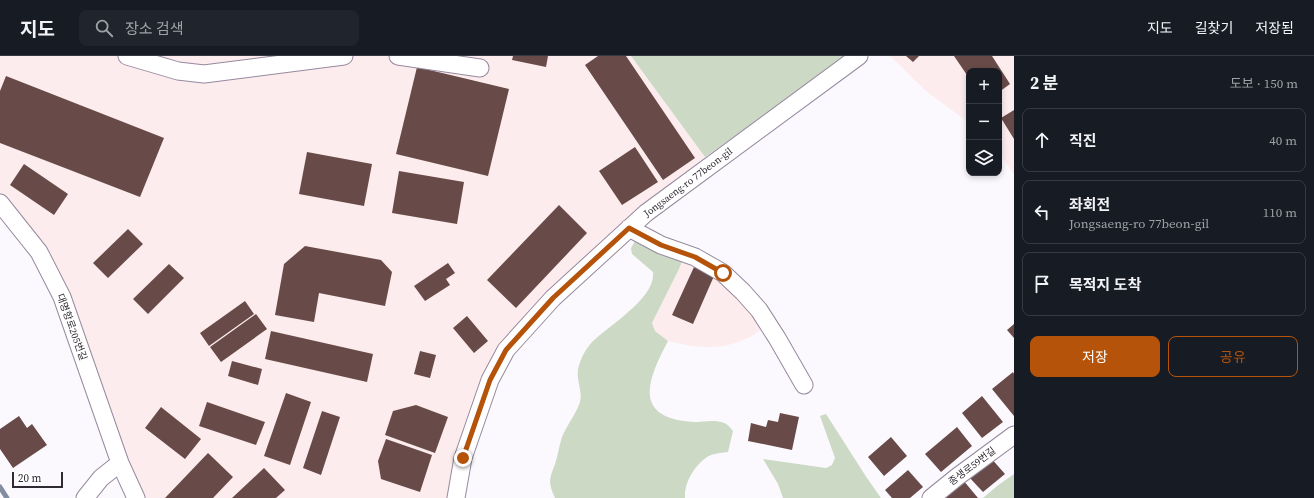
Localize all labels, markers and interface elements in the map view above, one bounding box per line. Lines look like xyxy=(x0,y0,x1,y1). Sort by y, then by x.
search box xyxy=(79,10,359,46)
text: 지도 xyxy=(20,16,55,42)
icon: search xyxy=(93,17,115,39)
text: 장소 검색 xyxy=(125,18,184,39)
text: 지도 xyxy=(1147,18,1173,38)
text: 길찾기 xyxy=(1195,18,1233,38)
text: 저장됨 xyxy=(1255,18,1294,38)
map controls xyxy=(966,68,1002,176)
button: + xyxy=(966,68,1002,104)
text: 2 분 xyxy=(1030,71,1059,95)
text: 도보 · 150 m xyxy=(1230,75,1298,92)
button: − xyxy=(966,104,1002,140)
icon: ahead xyxy=(1031,129,1053,151)
text: 직진 xyxy=(1069,130,1097,151)
text: 40 m xyxy=(1269,132,1297,149)
button: layers xyxy=(966,140,1002,176)
street label: Jongsaeng-ro 77beon-gil xyxy=(640,144,735,220)
text: 좌회전 xyxy=(1069,194,1110,215)
icon: left xyxy=(1031,201,1053,223)
text: 110 m xyxy=(1263,204,1297,221)
text: Jongsaeng-ro 77beon-gil xyxy=(1069,215,1209,232)
route start xyxy=(714,264,732,282)
icon: arrive xyxy=(1031,273,1053,295)
text: 목적지 도착 xyxy=(1069,274,1141,295)
street label: 대명항로205번길 xyxy=(54,292,90,362)
button: 저장 xyxy=(1030,336,1160,377)
button: 공유 xyxy=(1168,336,1298,377)
street label: 종생로59번길 xyxy=(946,444,998,488)
route end xyxy=(454,449,472,467)
scale bar xyxy=(12,470,63,489)
text: 20 m xyxy=(18,471,41,486)

